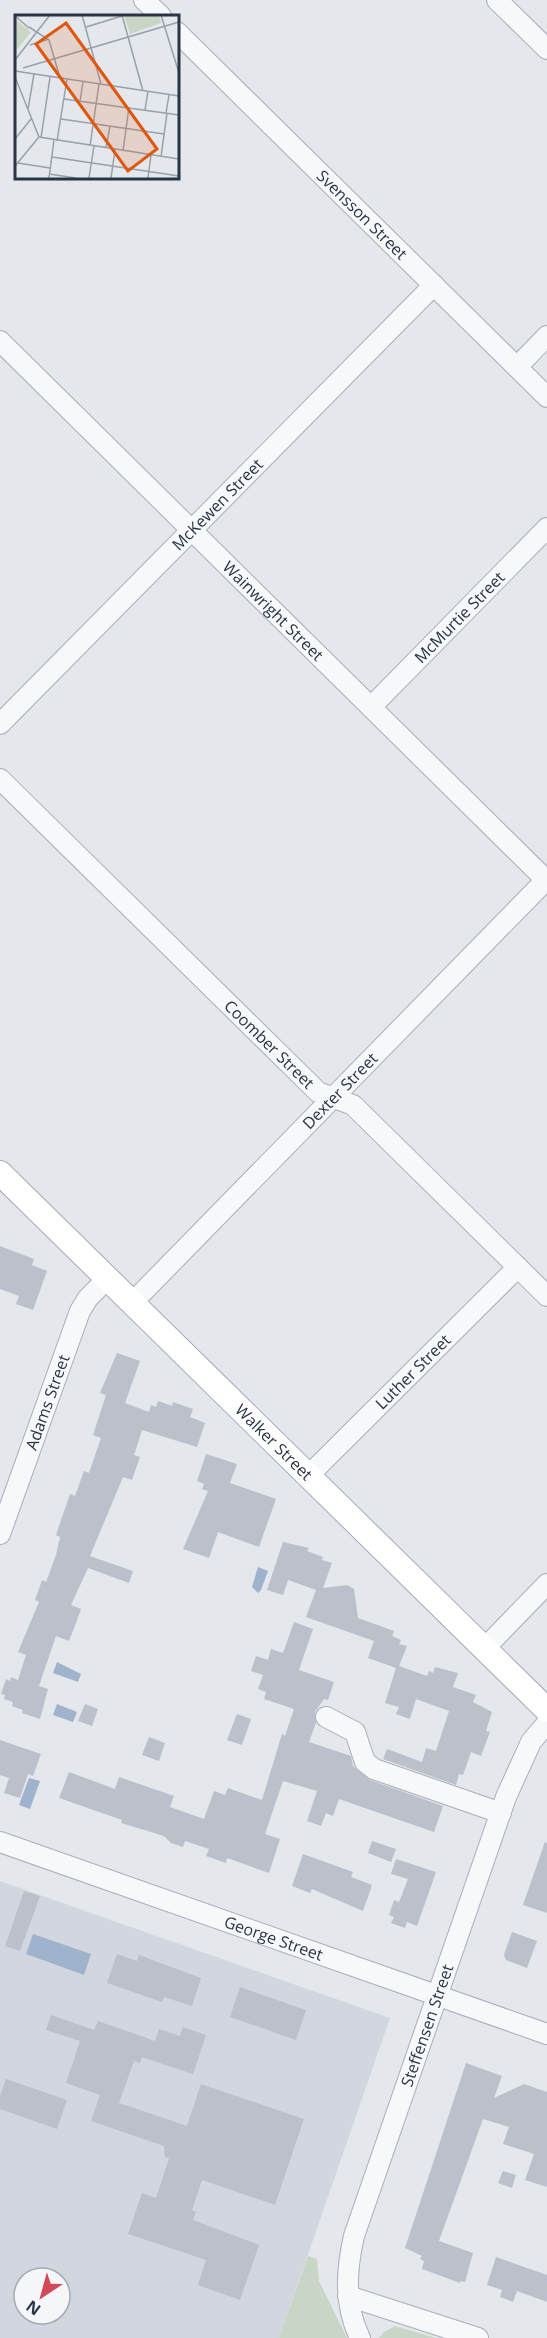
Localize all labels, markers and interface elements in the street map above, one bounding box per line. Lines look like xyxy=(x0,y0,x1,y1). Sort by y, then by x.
inset map xyxy=(15,15,178,178)
street label: Svensson Street xyxy=(312,165,412,264)
street label: McKewen Street xyxy=(167,453,268,555)
street label: Wainwright Street xyxy=(218,556,329,666)
street label: McMurtie Street xyxy=(409,566,510,668)
street label: Coomber Street xyxy=(220,995,319,1094)
street label: Dexter Street xyxy=(297,1047,382,1134)
street label: Luther Street xyxy=(370,1329,456,1414)
street label: Adams Street xyxy=(20,1351,75,1453)
street label: Walker Street xyxy=(230,1399,318,1485)
street label: George Street xyxy=(221,1911,326,1966)
street label: Steffensen Street xyxy=(395,1961,458,2090)
north arrow xyxy=(12,2266,72,2326)
text: N xyxy=(21,2295,45,2321)

